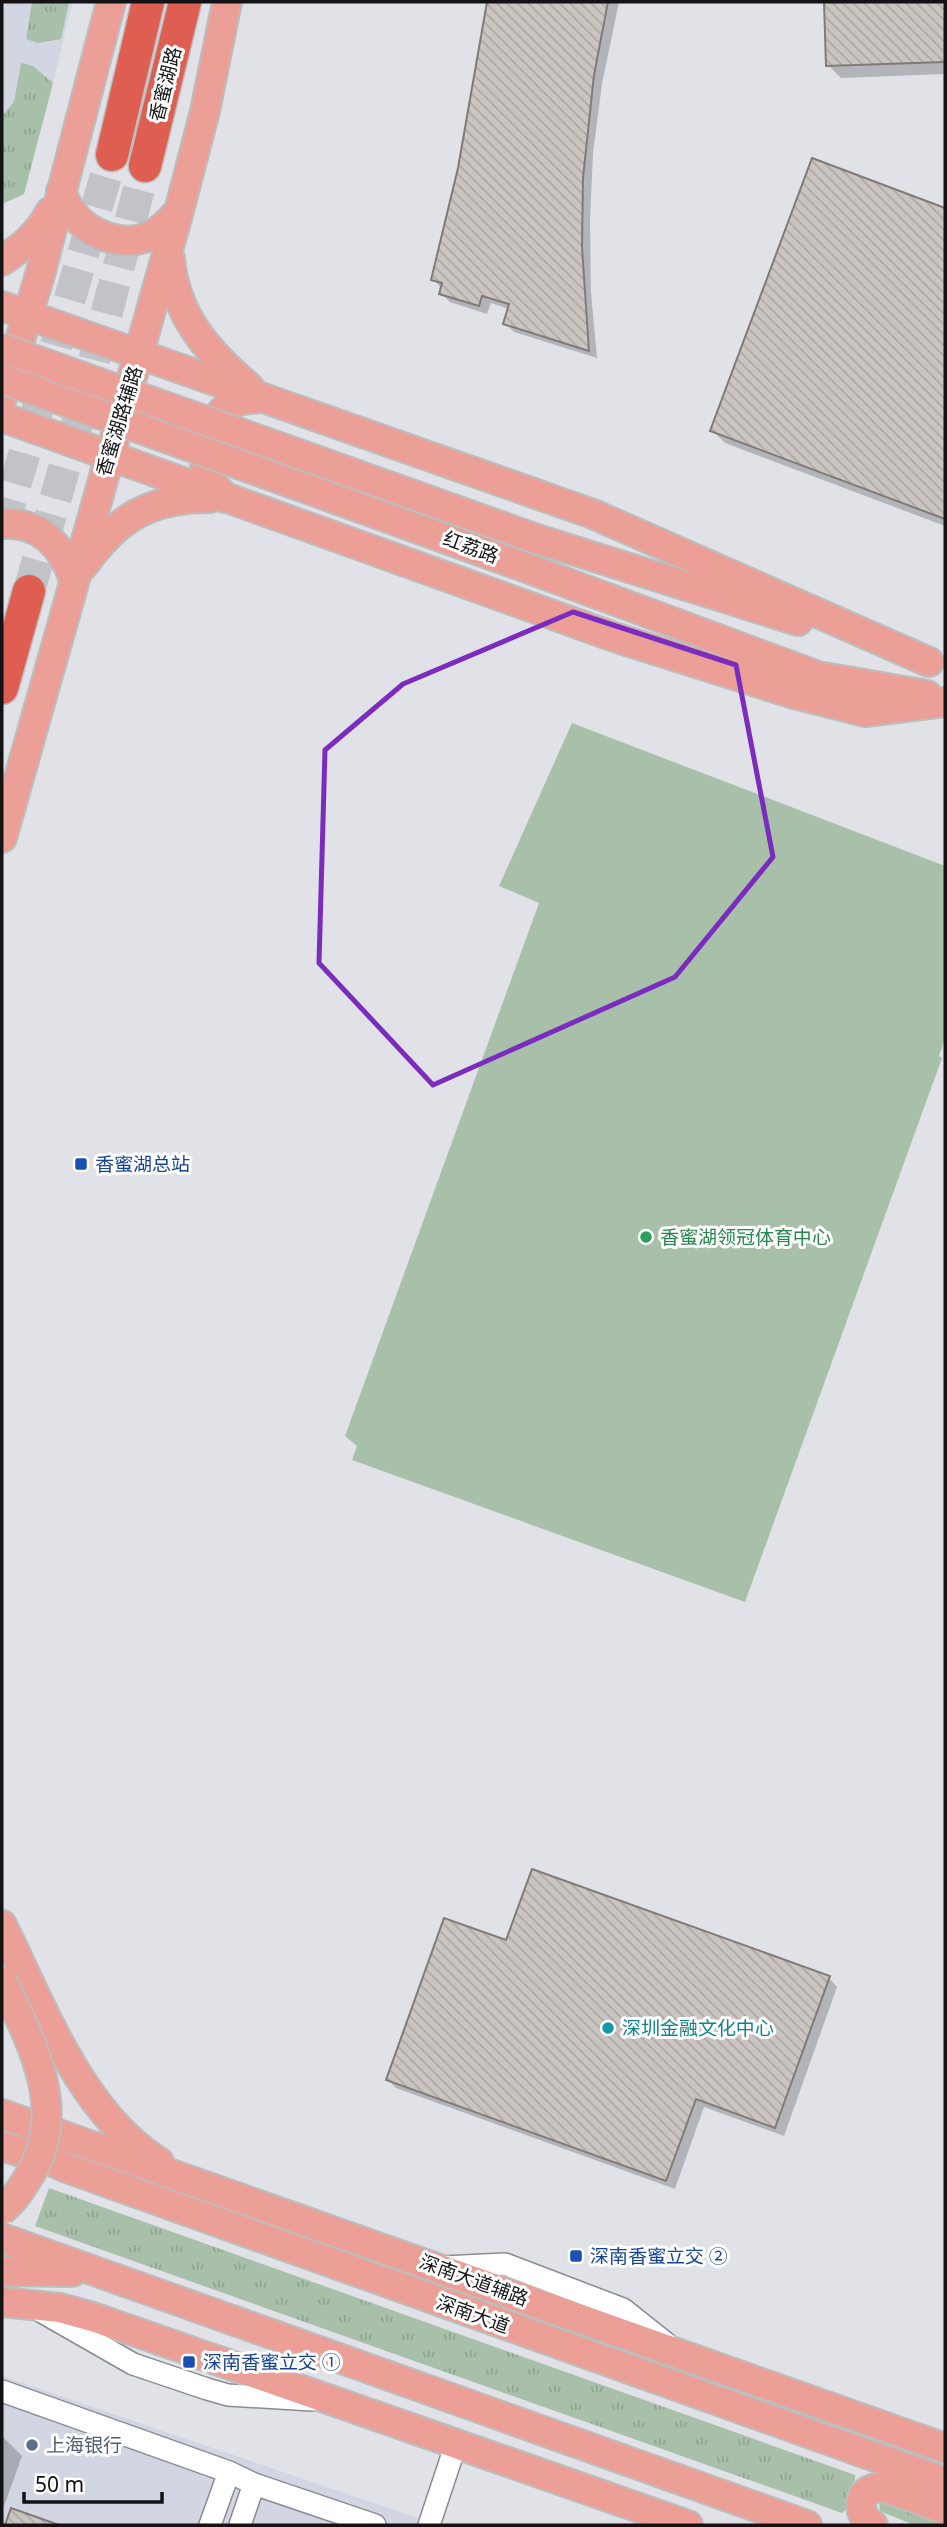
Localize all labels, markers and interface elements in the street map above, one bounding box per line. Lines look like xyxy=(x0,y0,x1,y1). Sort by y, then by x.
street label: 香蜜湖路 xyxy=(143,44,187,124)
street label: 香蜜湖路辅路 xyxy=(90,363,148,479)
street label: 红荔路 xyxy=(440,525,502,569)
place label: 香蜜湖总站 xyxy=(95,1151,190,1177)
marker: 香蜜湖总站 xyxy=(73,1156,89,1172)
place label: 香蜜湖领冠体育中心 xyxy=(660,1224,831,1250)
marker: 香蜜湖领冠体育中心 xyxy=(638,1229,654,1245)
place label: 深圳金融文化中心 xyxy=(622,2015,774,2041)
marker: 深圳金融文化中心 xyxy=(600,2020,616,2036)
place label: 深南香蜜立交 ② xyxy=(590,2243,728,2269)
street label: 深南大道辅路 xyxy=(416,2248,532,2312)
marker: 深南香蜜立交 ② xyxy=(568,2248,584,2264)
street label: 深南大道 xyxy=(433,2289,513,2339)
place label: 深南香蜜立交 ① xyxy=(203,2349,341,2375)
marker: 深南香蜜立交 ① xyxy=(181,2354,197,2370)
place label: 上海银行 xyxy=(46,2432,122,2458)
marker: 上海银行 xyxy=(24,2437,40,2453)
scale bar xyxy=(24,2460,163,2504)
text: 50 m xyxy=(35,2470,84,2498)

